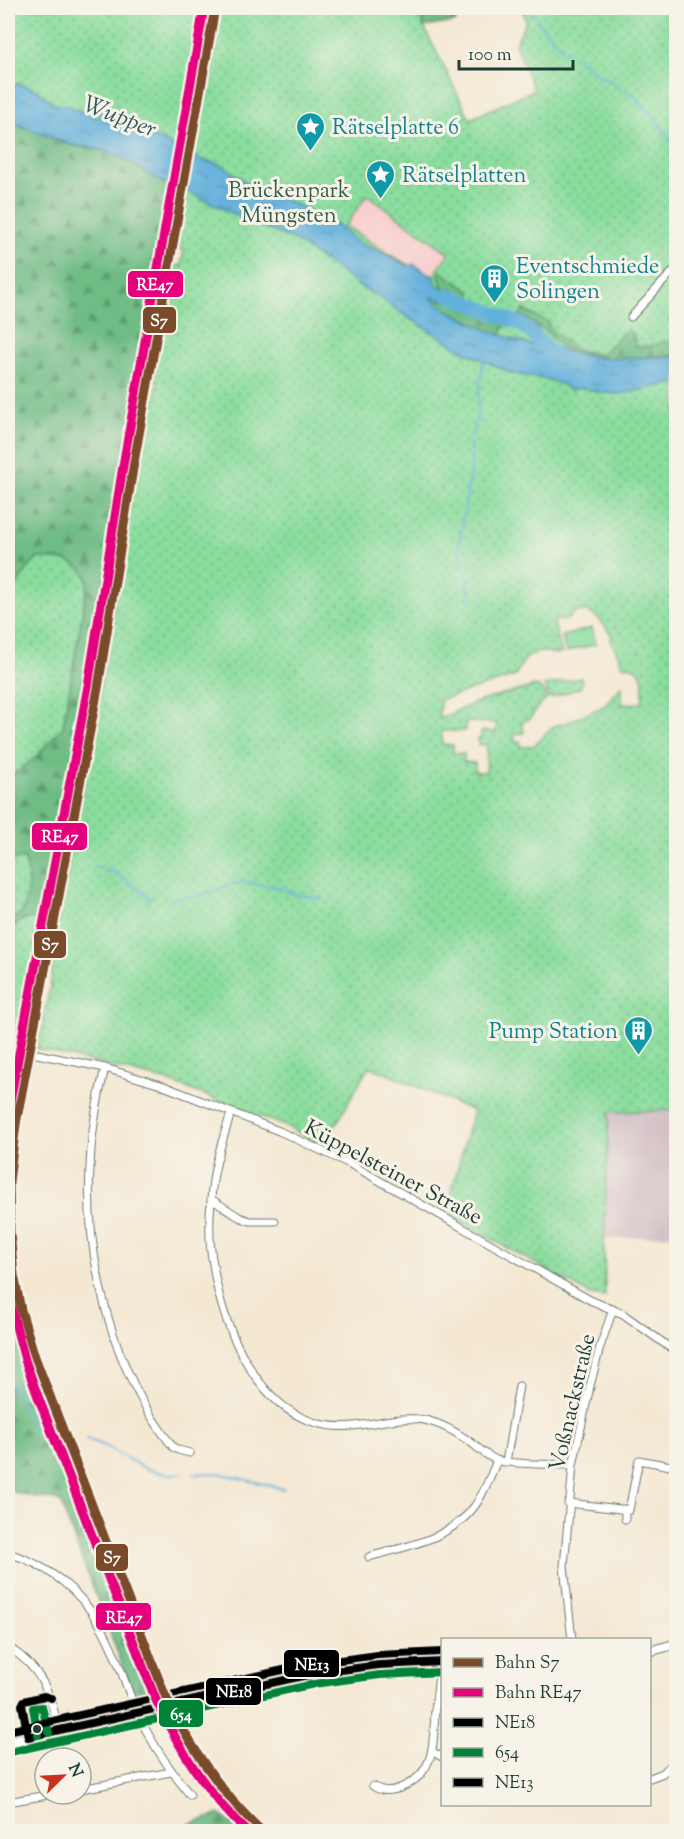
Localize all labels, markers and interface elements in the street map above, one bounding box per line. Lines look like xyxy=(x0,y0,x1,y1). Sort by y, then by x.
scale bar xyxy=(459,33,573,71)
text: 100 m xyxy=(468,43,512,69)
water label: Wupper xyxy=(78,88,161,148)
place icon: Rätselplatte 6 xyxy=(295,110,327,152)
place label: Rätselplatte 6 xyxy=(332,113,459,145)
place icon: Rätselplatten xyxy=(365,158,397,200)
place label: Rätselplatten xyxy=(402,161,526,193)
park label: Brückenpark Müngsten xyxy=(228,176,350,233)
place label: Eventschmiede Solingen xyxy=(516,252,659,309)
building icon: Eventschmiede Solingen xyxy=(479,262,511,304)
line badge: RE47 xyxy=(127,270,184,298)
text: RE47 xyxy=(136,275,175,298)
line badge: S7 xyxy=(142,306,177,334)
text: S7 xyxy=(150,311,169,334)
line badge: RE47 xyxy=(31,822,88,851)
text: RE47 xyxy=(41,827,80,850)
line badge: S7 xyxy=(33,930,67,959)
text: S7 xyxy=(41,935,60,958)
building icon: Pump Station xyxy=(623,1014,655,1056)
place label: Pump Station xyxy=(489,1017,618,1049)
street label: Küppelsteiner Straße xyxy=(298,1113,487,1234)
street label: Voßnackstraße xyxy=(543,1331,605,1475)
line badge: S7 xyxy=(95,1543,129,1572)
text: S7 xyxy=(103,1548,122,1571)
line badge: RE47 xyxy=(95,1602,152,1631)
text: RE47 xyxy=(105,1608,144,1631)
legend xyxy=(441,1638,651,1806)
line badge: NE13 xyxy=(283,1649,340,1678)
text: Bahn S7 xyxy=(495,1651,559,1677)
text: NE13 xyxy=(295,1655,330,1678)
line badge: NE18 xyxy=(205,1677,262,1706)
text: Bahn RE47 xyxy=(495,1681,582,1707)
text: NE18 xyxy=(216,1682,252,1705)
line badge: 654 xyxy=(158,1699,204,1728)
text: 654 xyxy=(170,1705,192,1728)
text: NE18 xyxy=(495,1711,535,1737)
unlabelled marker xyxy=(31,1723,43,1735)
text: 654 xyxy=(495,1741,519,1767)
north arrow xyxy=(33,1746,93,1806)
text: N xyxy=(61,1760,88,1782)
text: NE13 xyxy=(495,1771,534,1797)

